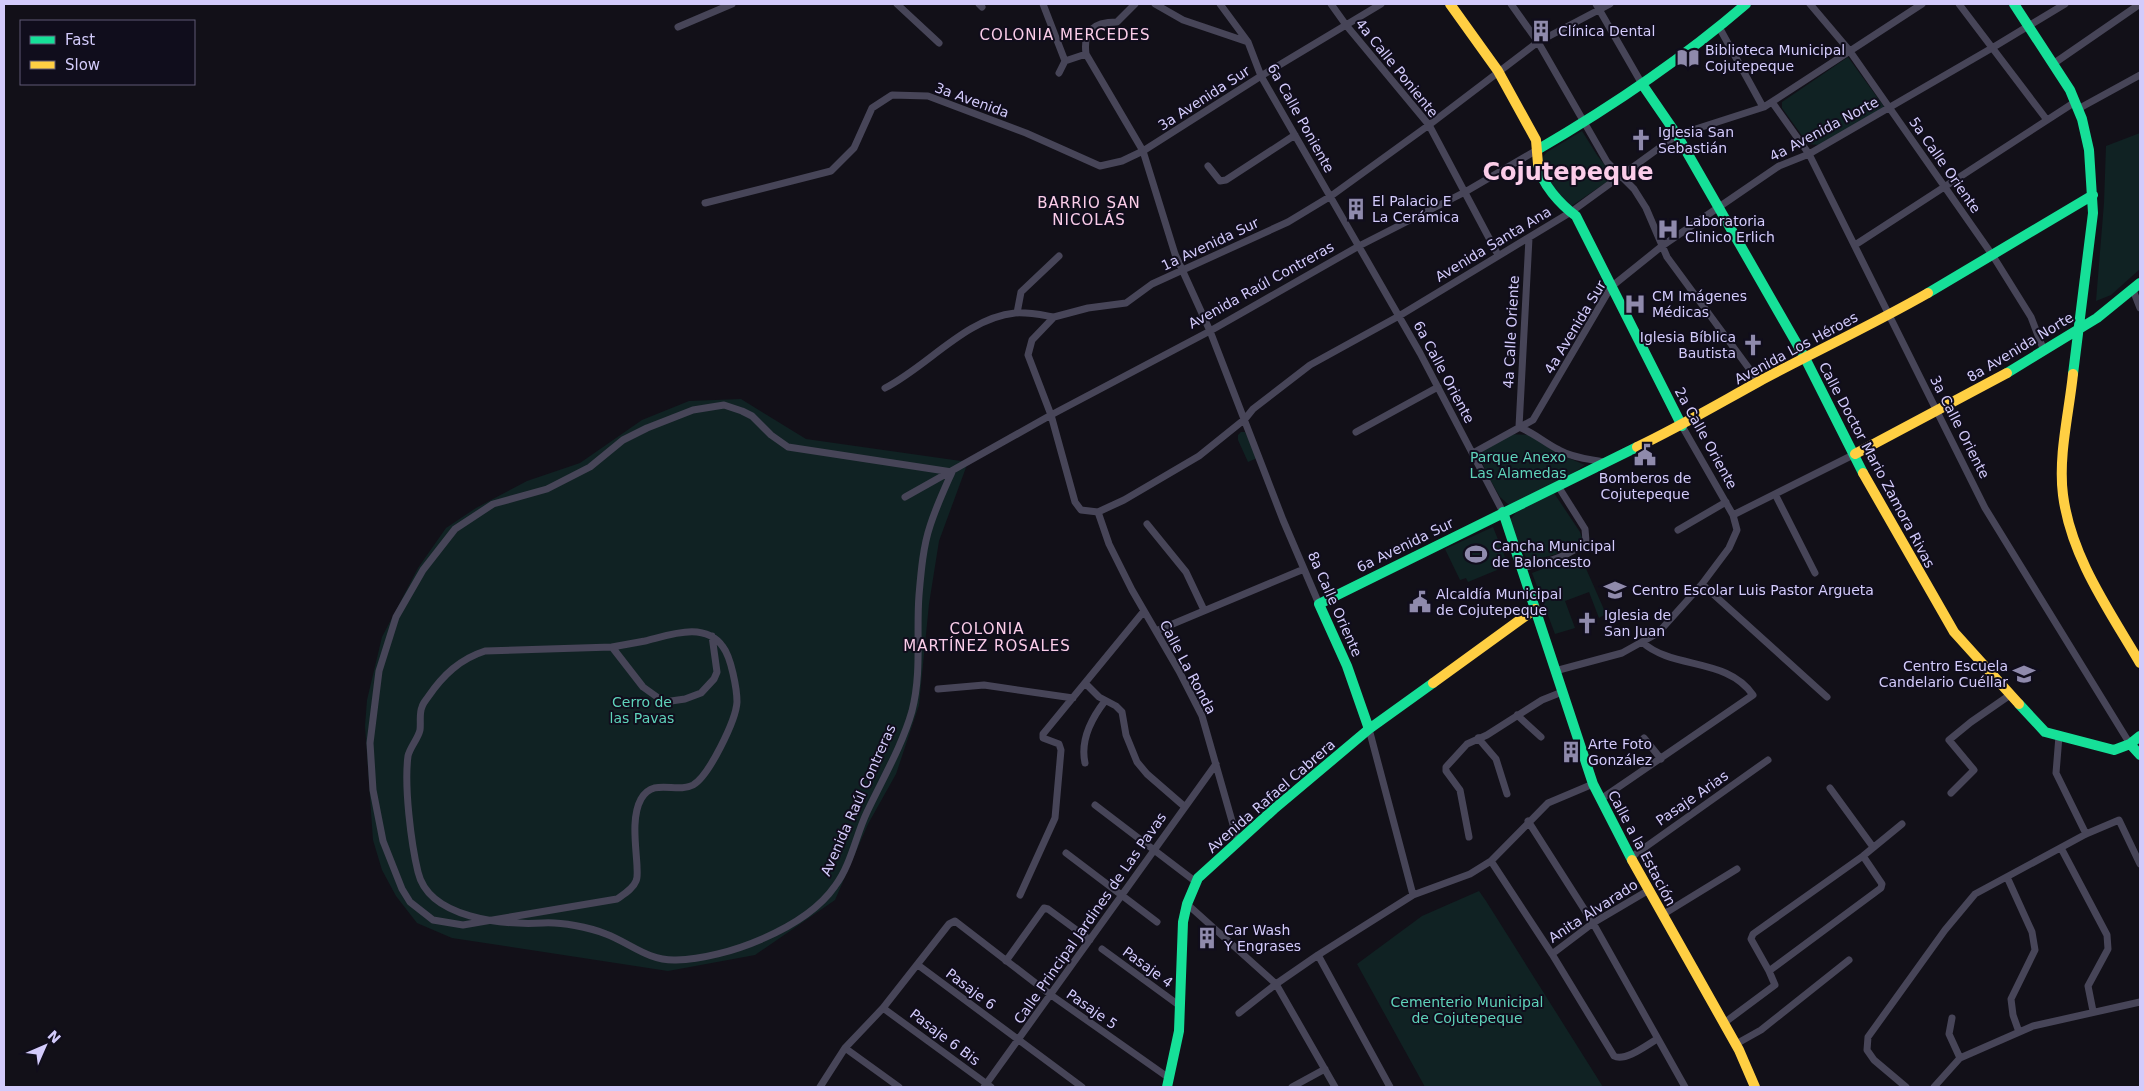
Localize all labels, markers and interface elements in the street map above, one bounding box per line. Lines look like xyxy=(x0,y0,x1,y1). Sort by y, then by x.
street label: 4a Calle Poniente xyxy=(1352,16,1442,120)
building icon: Clínica Dental xyxy=(1528,18,1554,44)
legend xyxy=(20,20,195,85)
place label: Clínica Dental xyxy=(1558,23,1655,39)
district label: COLONIA MERCEDES xyxy=(979,26,1151,44)
text: Fast xyxy=(65,31,95,49)
place label: Biblioteca Municipal Cojutepeque xyxy=(1705,42,1845,74)
library icon: Biblioteca Municipal Cojutepeque xyxy=(1675,45,1701,71)
text: Slow xyxy=(65,56,100,74)
street label: 6a Calle Poniente xyxy=(1264,61,1338,175)
street label: 3a Avenida Sur xyxy=(1155,62,1253,134)
street label: 3a Avenida xyxy=(933,79,1011,121)
street label: 4a Avenida Norte xyxy=(1767,93,1881,165)
street label: 5a Calle Oriente xyxy=(1906,114,1984,216)
place label: Iglesia San Sebastián xyxy=(1658,124,1734,156)
church icon: Iglesia San Sebastián xyxy=(1628,127,1654,153)
district label: Cojutepeque xyxy=(1482,158,1654,186)
place label: El Palacio E La Cerámica xyxy=(1372,193,1459,225)
district label: BARRIO SAN NICOLÁS xyxy=(1037,194,1141,229)
building icon: El Palacio E La Cerámica xyxy=(1343,196,1369,222)
street label: Avenida Santa Ana xyxy=(1432,203,1554,285)
place label: Laboratoria Clinico Erlich xyxy=(1685,213,1775,245)
street label: 1a Avenida Sur xyxy=(1159,214,1262,274)
hospital icon: Laboratoria Clinico Erlich xyxy=(1655,216,1681,242)
street label: Avenida Raúl Contreras xyxy=(1185,238,1337,332)
street label: 4a Calle Oriente xyxy=(1500,275,1522,389)
street label: 4a Avenida Sur xyxy=(1541,277,1609,376)
place label: CM Imágenes Médicas xyxy=(1652,288,1747,320)
hospital icon: CM Imágenes Médicas xyxy=(1622,291,1648,317)
street label: Avenida Los Héroes xyxy=(1732,309,1860,387)
street label: 8a Avenida Norte xyxy=(1964,309,2076,385)
street label: 6a Calle Oriente xyxy=(1410,318,1478,426)
place label: Iglesia Bíblica Bautista xyxy=(1640,329,1736,361)
church icon: Iglesia Bíblica Bautista xyxy=(1740,332,1766,358)
street label: Calle Doctor Mario Zamora Rivas xyxy=(1816,359,1938,571)
street label: 3a Calle Oriente xyxy=(1927,373,1993,481)
street label: 2a Calle Oriente xyxy=(1672,385,1740,491)
public building icon: Bomberos de Cojutepeque xyxy=(1632,442,1658,468)
park label: Parque Anexo Las Alamedas xyxy=(1469,449,1567,481)
place label: Bomberos de Cojutepeque xyxy=(1599,470,1691,502)
street label: 6a Avenida Sur xyxy=(1354,515,1456,575)
place label: Cancha Municipal de Baloncesto xyxy=(1492,538,1615,570)
sports icon: Cancha Municipal de Baloncesto xyxy=(1463,541,1489,567)
street label: 8a Calle Oriente xyxy=(1305,549,1365,659)
school or university icon: Centro Escolar Luis Pastor Argueta xyxy=(1602,577,1628,603)
place label: Centro Escolar Luis Pastor Argueta xyxy=(1632,582,1874,598)
place label: Alcaldía Municipal de Cojutepeque xyxy=(1436,586,1562,618)
public building icon: Alcaldía Municipal de Cojutepeque xyxy=(1407,589,1433,615)
place label: Iglesia de San Juan xyxy=(1604,607,1671,639)
church icon: Iglesia de San Juan xyxy=(1574,610,1600,636)
street label: Calle La Ronda xyxy=(1157,617,1219,717)
district label: COLONIA MARTÍNEZ ROSALES xyxy=(903,620,1071,655)
place label: Centro Escuela Candelario Cuéllar xyxy=(1879,658,2008,690)
school or university icon: Centro Escuela Candelario Cuéllar xyxy=(2011,661,2037,687)
park label: Cerro de las Pavas xyxy=(610,694,674,726)
street label: Avenida Raúl Contreras xyxy=(817,722,899,878)
street label: Avenida Rafael Cabrera xyxy=(1204,736,1338,856)
place label: Arte Foto González xyxy=(1588,736,1652,768)
building icon: Arte Foto González xyxy=(1558,739,1584,765)
street label: Pasaje Arias xyxy=(1653,767,1731,829)
street label: Calle a la Estación xyxy=(1605,788,1679,908)
street label: Calle Principal Jardines de Las Pavas xyxy=(1011,809,1169,1027)
street label: Anita Alvarado xyxy=(1545,876,1641,946)
place label: Car Wash Y Engrases xyxy=(1223,922,1301,954)
building icon: Car Wash Y Engrases xyxy=(1194,925,1220,951)
street label: Pasaje 4 xyxy=(1120,943,1176,991)
street label: Pasaje 6 xyxy=(943,965,999,1013)
street label: Pasaje 5 xyxy=(1064,986,1120,1032)
park label: Cementerio Municipal de Cojutepeque xyxy=(1391,994,1543,1026)
street label: Pasaje 6 Bis xyxy=(907,1006,983,1068)
north arrow xyxy=(20,1021,70,1071)
text: N xyxy=(44,1027,64,1047)

